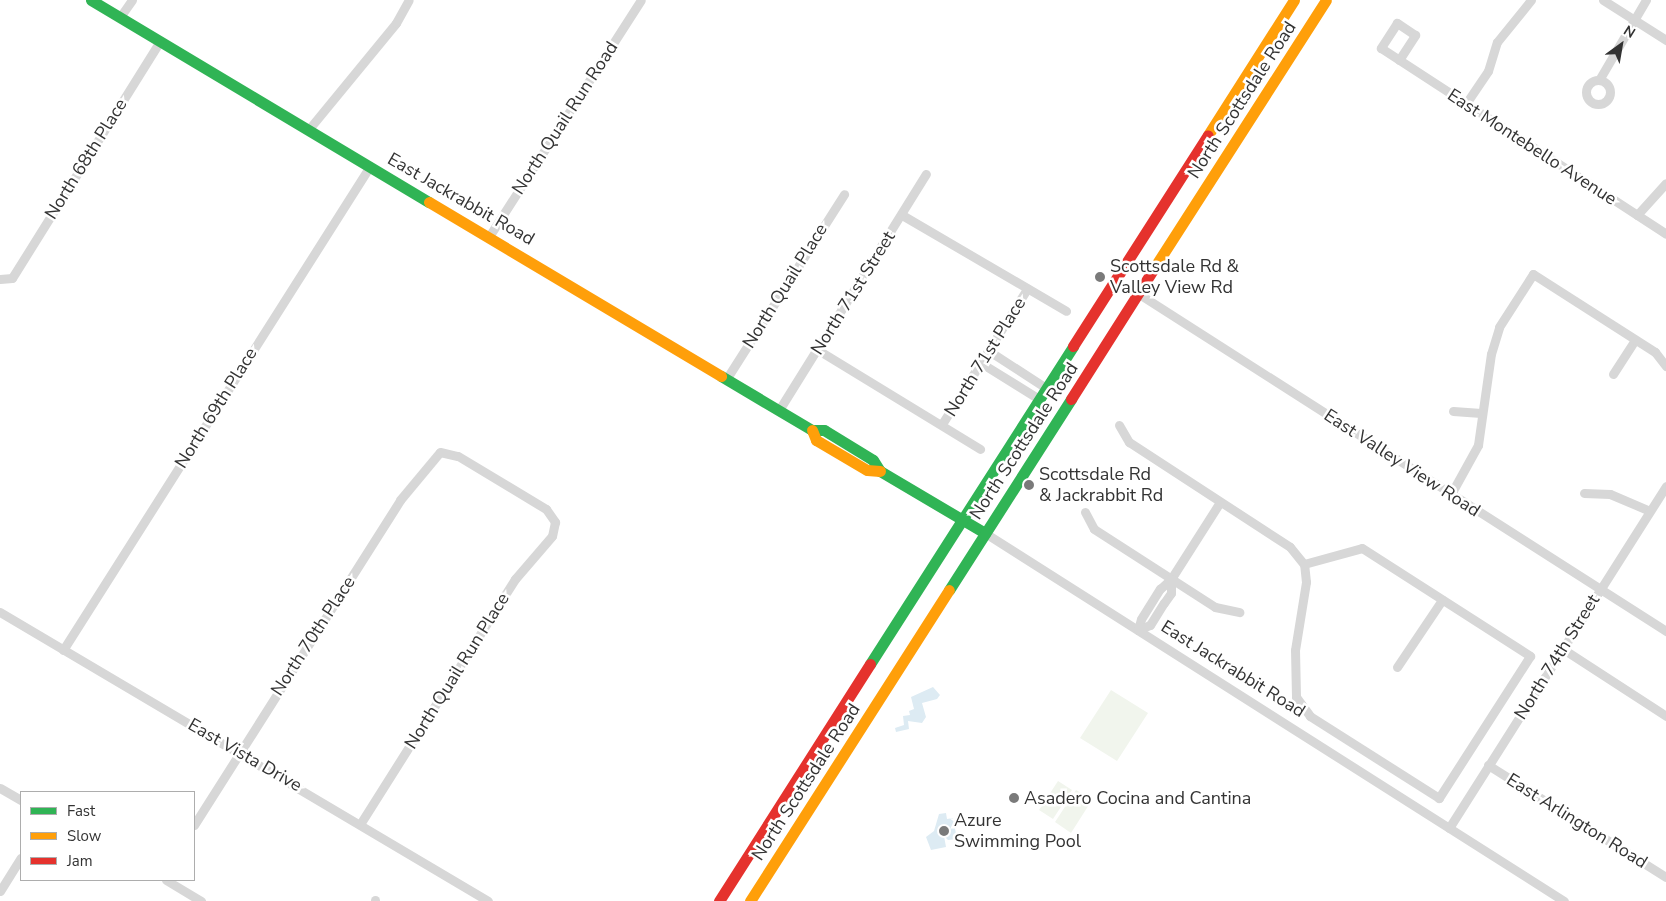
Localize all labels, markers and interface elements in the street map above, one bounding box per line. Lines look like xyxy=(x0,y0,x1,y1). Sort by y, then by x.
street label: North Scottsdale Road xyxy=(1183,17,1301,183)
north arrow xyxy=(1596,20,1646,70)
text: N xyxy=(1620,21,1639,43)
street label: North Quail Run Road xyxy=(508,38,622,198)
street label: East Montebello Avenue xyxy=(1443,84,1621,210)
street label: North 68th Place xyxy=(40,95,132,223)
street label: East Jackrabbit Road xyxy=(384,148,538,250)
street label: North Quail Place xyxy=(738,220,832,352)
street label: North 71st Street xyxy=(806,227,900,359)
place label: Scottsdale Rd & Valley View Rd xyxy=(1110,256,1239,298)
marker: Scottsdale Rd & Valley View Rd xyxy=(1094,271,1106,283)
street label: North 71st Place xyxy=(940,293,1030,421)
street label: North 69th Place xyxy=(170,344,262,472)
street label: North Scottsdale Road xyxy=(965,358,1083,524)
street label: East Valley View Road xyxy=(1320,404,1484,522)
place label: Scottsdale Rd & Jackrabbit Rd xyxy=(1039,464,1163,506)
marker: Scottsdale Rd & Jackrabbit Rd xyxy=(1023,479,1035,491)
street label: North 70th Place xyxy=(266,572,360,700)
street label: North Quail Run Place xyxy=(400,589,514,753)
street label: North 74th Street xyxy=(1510,591,1604,723)
street label: East Jackrabbit Road xyxy=(1157,616,1309,722)
street label: North Scottsdale Road xyxy=(747,699,865,865)
street label: East Vista Drive xyxy=(184,714,306,796)
street label: East Arlington Road xyxy=(1503,769,1651,873)
place label: Asadero Cocina and Cantina xyxy=(1024,787,1251,809)
legend xyxy=(20,791,195,881)
marker: Asadero Cocina and Cantina xyxy=(1008,792,1020,804)
text: Fast xyxy=(67,801,95,821)
place label: Azure Swimming Pool xyxy=(954,810,1081,852)
marker: Azure Swimming Pool xyxy=(938,825,950,837)
text: Slow xyxy=(67,826,101,846)
text: Jam xyxy=(67,851,93,871)

